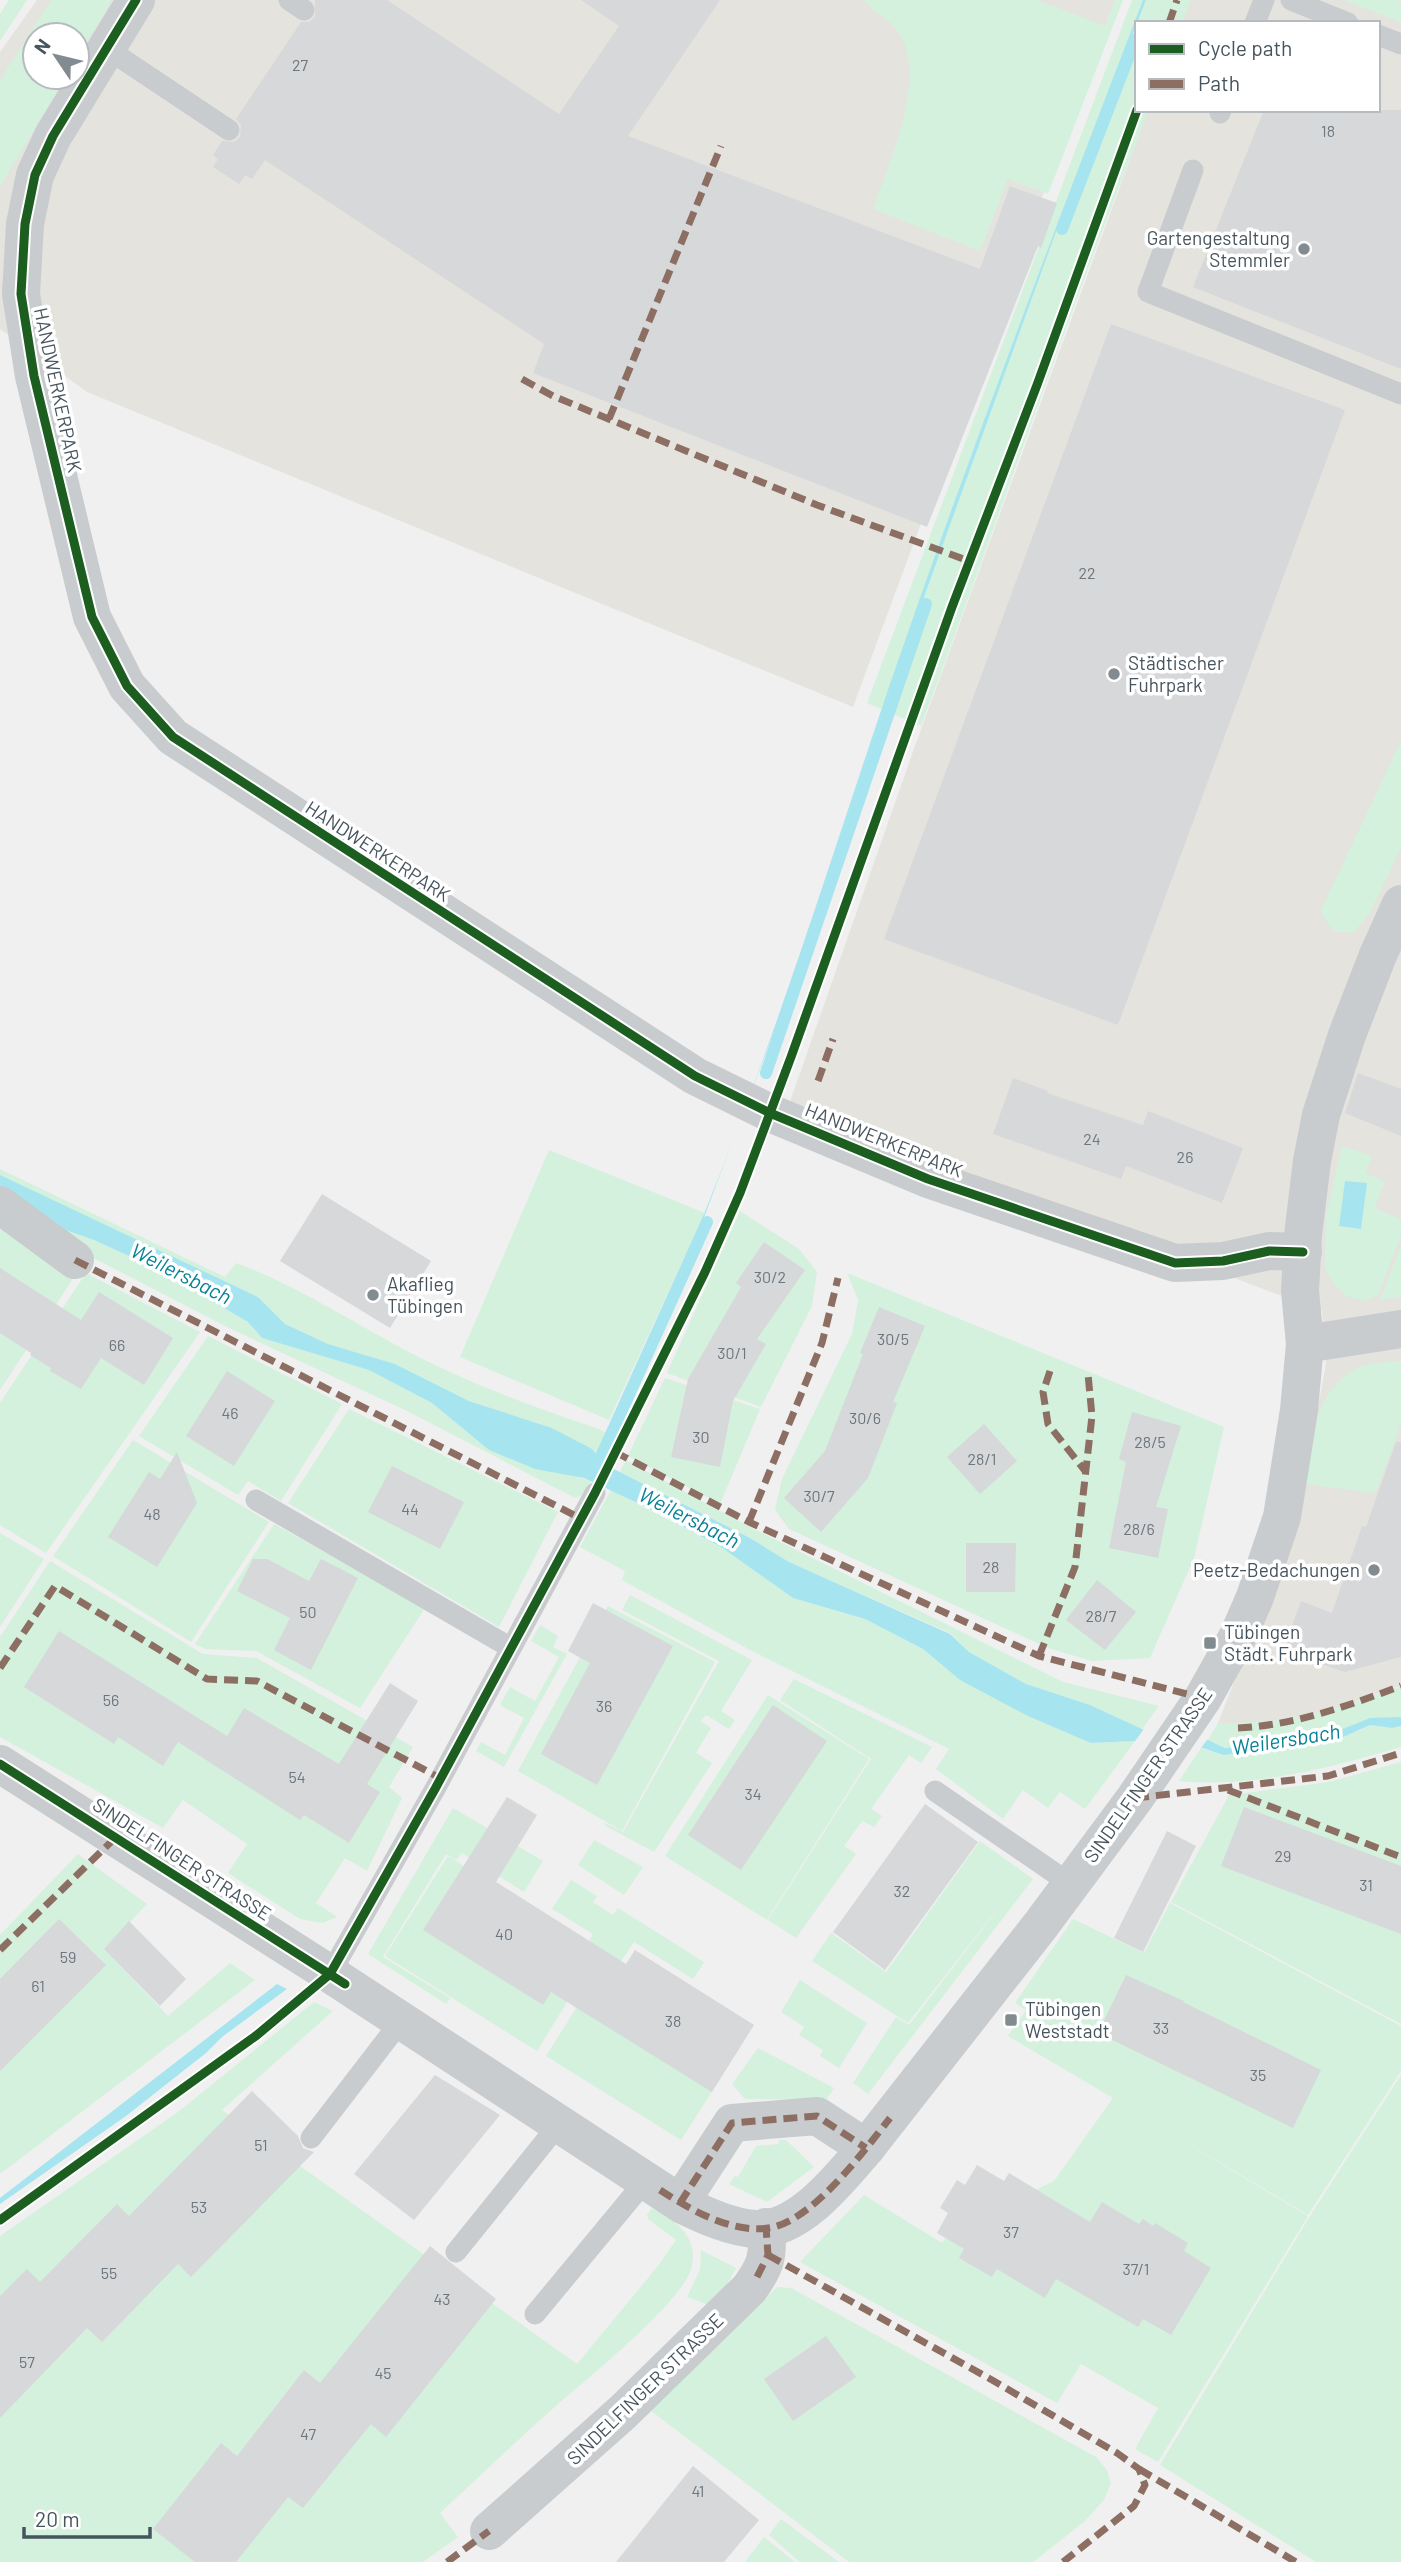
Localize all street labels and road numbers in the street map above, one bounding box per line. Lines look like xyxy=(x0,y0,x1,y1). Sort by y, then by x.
street label: HANDWERKERPARK xyxy=(30,305,87,475)
street label: HANDWERKERPARK xyxy=(302,795,455,906)
street label: HANDWERKERPARK xyxy=(802,1097,967,1182)
street label: SINDELFINGER STRASSE xyxy=(1078,1683,1217,1867)
street label: SINDELFINGER STRASSE xyxy=(89,1792,276,1925)
street label: SINDELFINGER STRASSE xyxy=(562,2308,728,2469)

